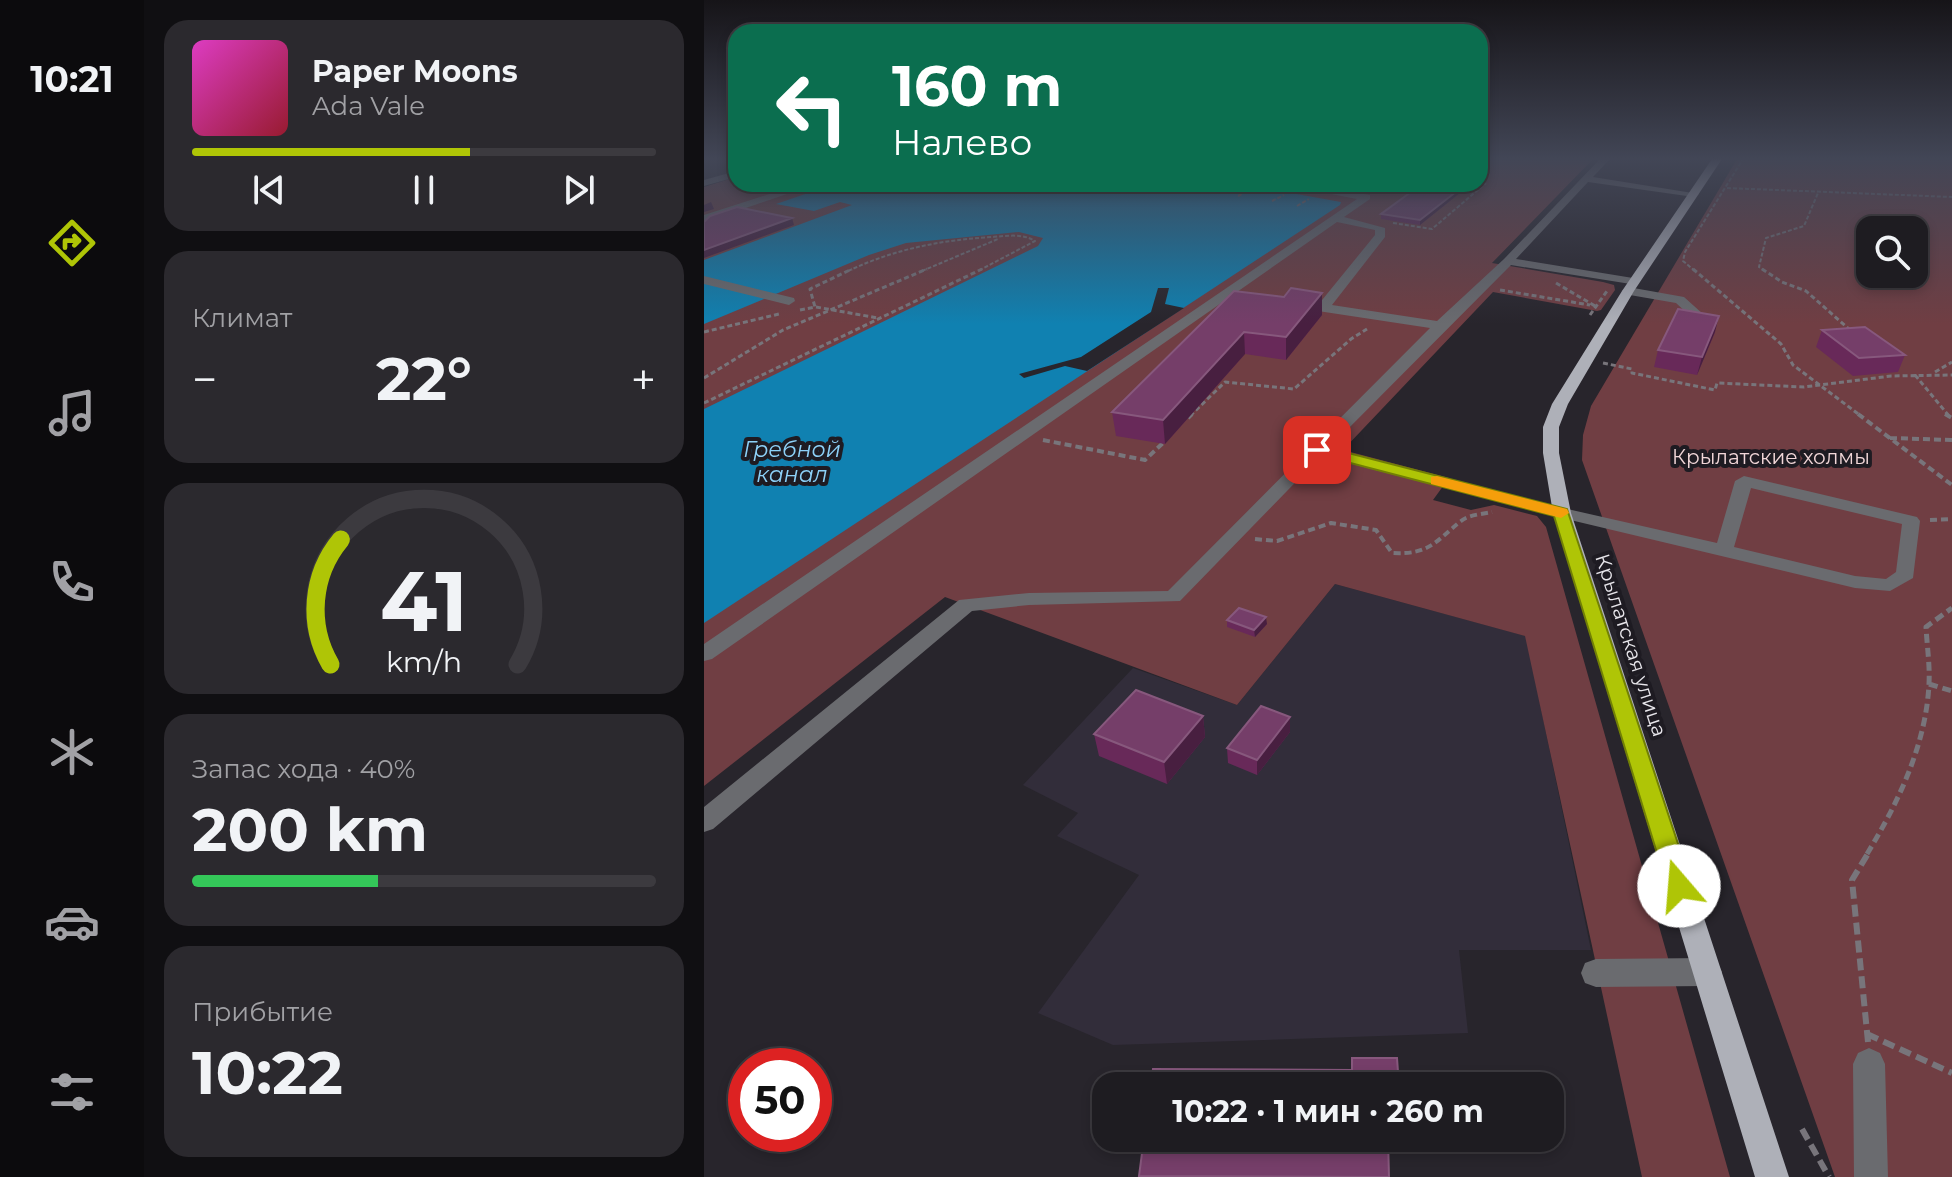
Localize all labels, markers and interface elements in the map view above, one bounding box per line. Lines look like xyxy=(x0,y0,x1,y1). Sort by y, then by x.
text: 160 m xyxy=(892,52,1062,120)
text: Paper Moons xyxy=(312,53,518,90)
icon: left xyxy=(760,56,864,160)
text: 10:21 xyxy=(30,57,114,101)
text: Ada Vale xyxy=(312,90,425,122)
text: Налево xyxy=(892,120,1032,164)
icon: previous xyxy=(247,168,291,212)
icon: pause xyxy=(402,168,446,212)
icon: next xyxy=(557,168,601,212)
icon: directions xyxy=(44,215,100,271)
map controls xyxy=(1856,216,1928,288)
button: search xyxy=(1856,216,1928,288)
text: Климат xyxy=(192,302,292,334)
text: 22° xyxy=(376,342,472,415)
text: − xyxy=(192,352,217,406)
text: + xyxy=(631,352,656,406)
icon: music xyxy=(44,385,100,441)
pin xyxy=(1283,416,1351,484)
icon: arrive xyxy=(1295,428,1339,472)
water label: Гребной канал xyxy=(743,436,841,488)
park label: Крылатские холмы xyxy=(1672,445,1870,469)
text: 41 xyxy=(380,549,468,651)
street label: Крылатская улица xyxy=(1590,551,1672,739)
icon: phone xyxy=(44,554,100,610)
text: km/h xyxy=(386,644,462,679)
icon: climate xyxy=(44,724,100,780)
text: Запас хода · 40% xyxy=(192,753,415,785)
text: 200 km xyxy=(192,793,428,866)
position arrow xyxy=(1637,844,1721,928)
icon: car xyxy=(44,894,100,950)
text: Прибытие xyxy=(192,996,333,1028)
text: 10:22 xyxy=(192,1036,343,1109)
speed limit sign: 50 xyxy=(728,1048,832,1152)
icon: filters xyxy=(44,1064,100,1120)
text: 10:22 · 1 мин · 260 m xyxy=(1172,1093,1484,1130)

